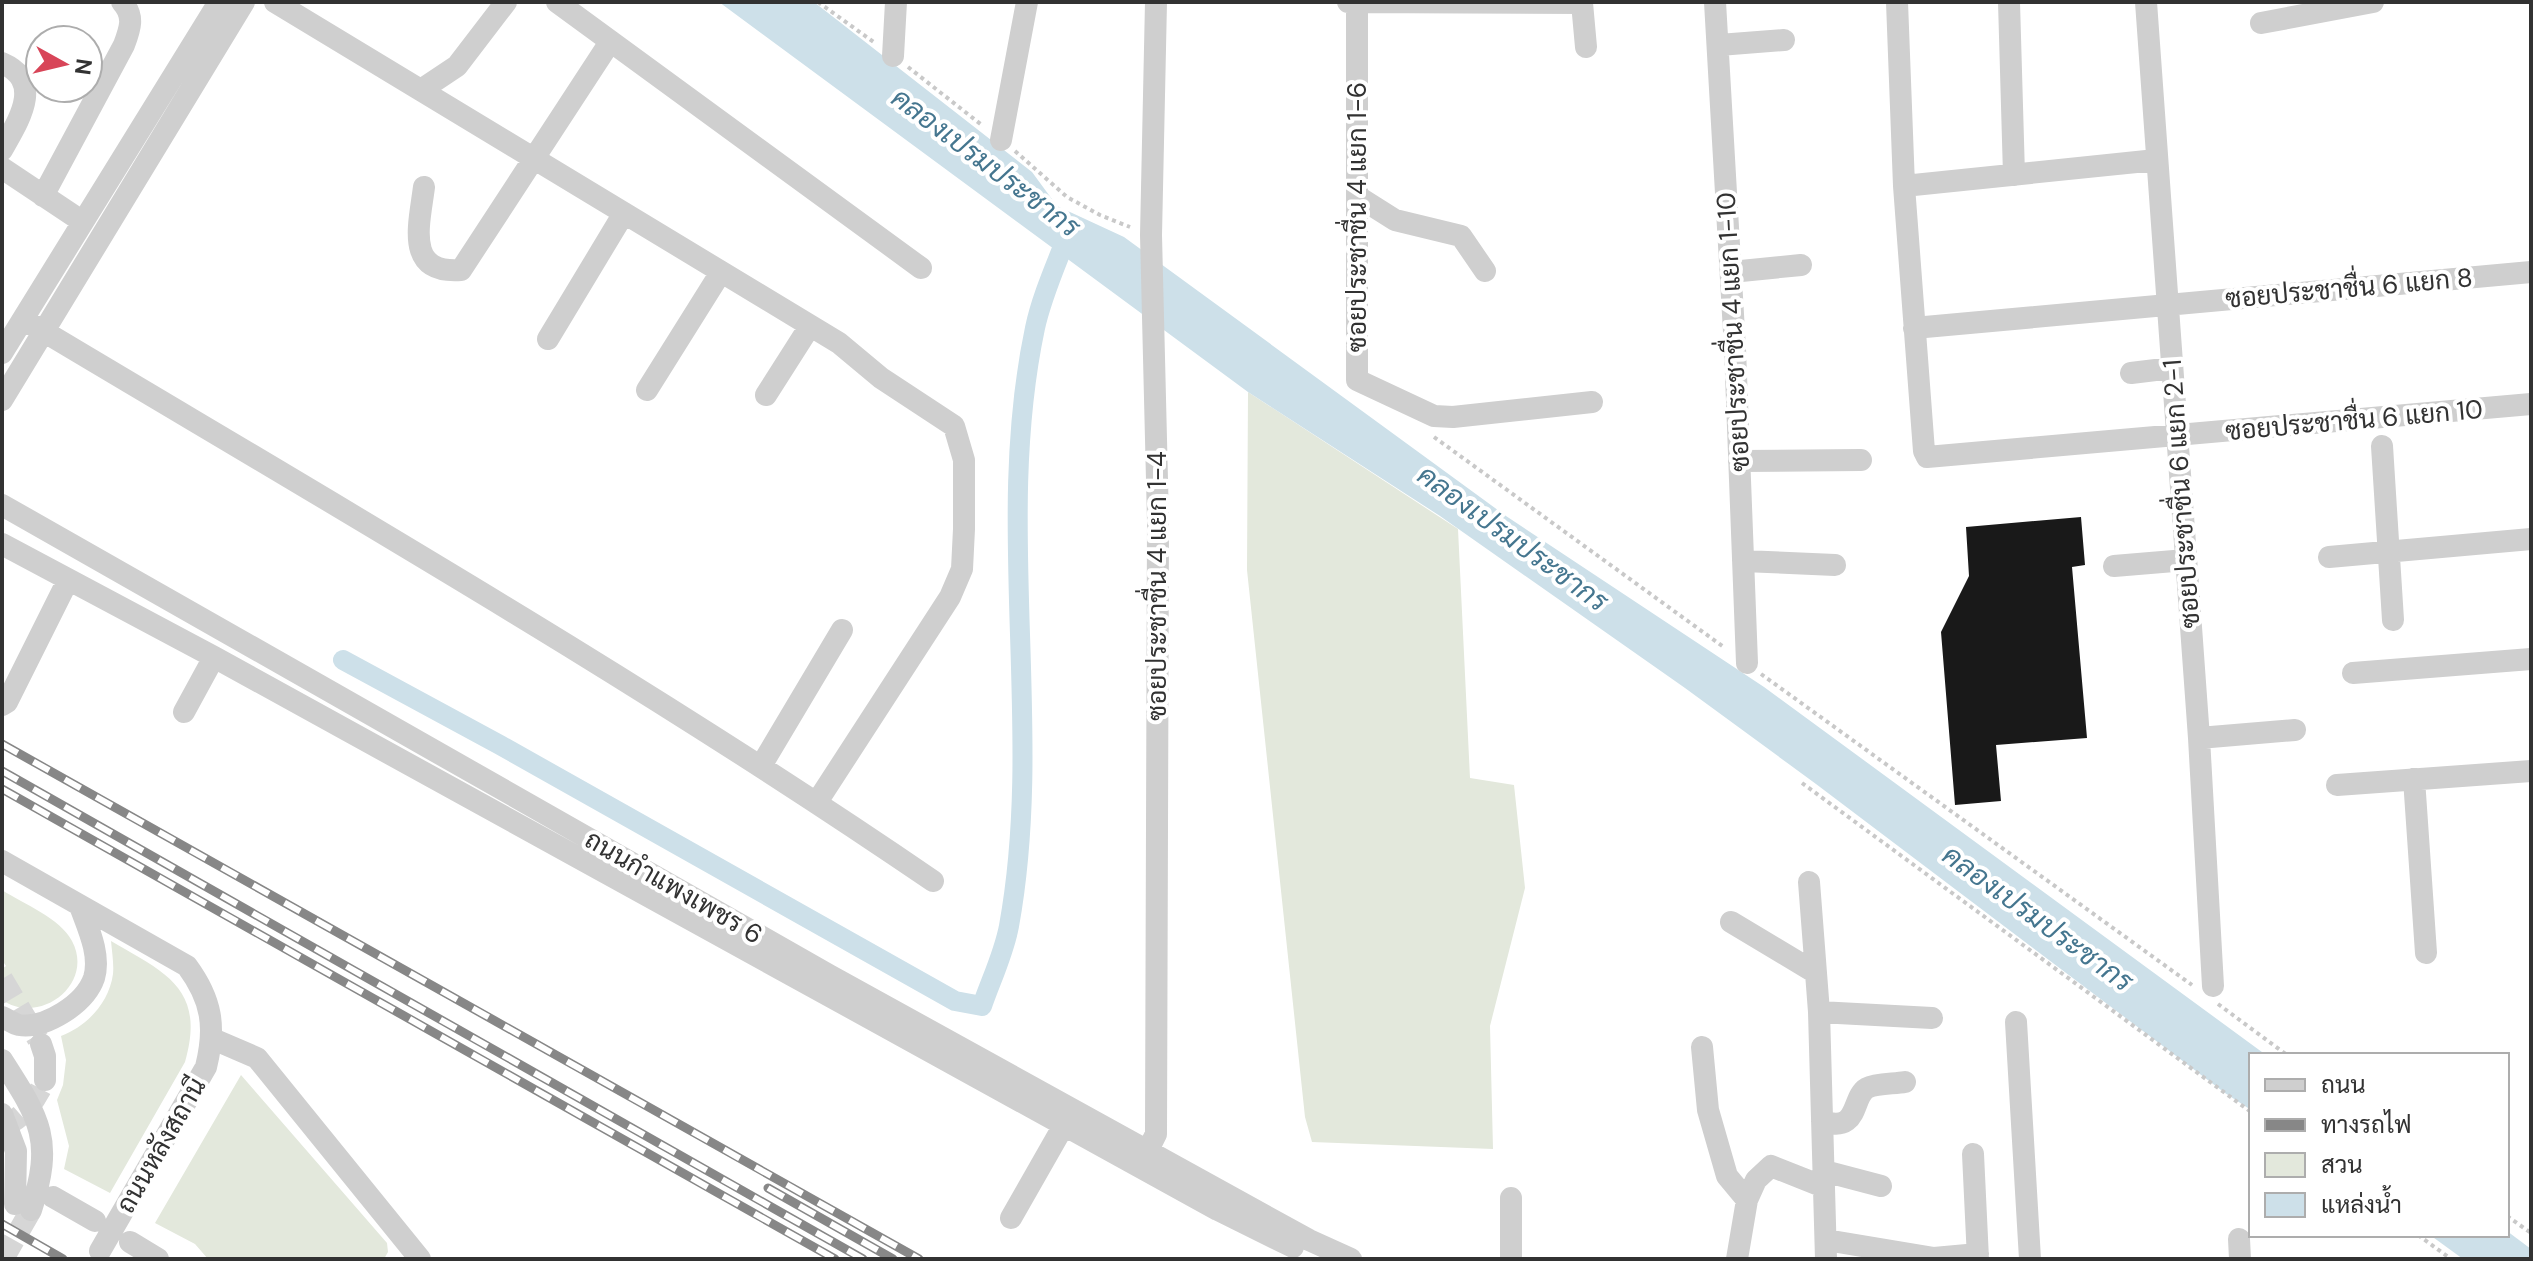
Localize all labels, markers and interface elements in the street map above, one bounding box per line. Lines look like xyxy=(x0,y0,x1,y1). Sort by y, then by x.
north arrow xyxy=(24,24,104,104)
text: N xyxy=(68,57,99,77)
water label: คลองเปรมประชากร xyxy=(884,79,1089,246)
street label: ซอยประชาชื่น 4 แยก 1-6 xyxy=(1335,82,1374,352)
street label: ซอยประชาชื่น 4 แยก 1-10 xyxy=(1704,191,1757,473)
street label: ซอยประชาชื่น 6 แยก 8 xyxy=(2223,255,2474,316)
street label: ซอยประชาชื่น 6 แยก 2-1 xyxy=(2150,358,2207,630)
street label: ซอยประชาชื่น 6 แยก 10 xyxy=(2223,387,2484,448)
street label: ซอยประชาชื่น 4 แยก 1-4 xyxy=(1135,451,1174,721)
water label: คลองเปรมประชากร xyxy=(1410,457,1617,621)
street label: ถนนกำแพงเพชร 6 xyxy=(579,822,769,952)
water label: คลองเปรมประชากร xyxy=(1935,837,2142,1001)
legend xyxy=(2249,1053,2509,1237)
text: ถนน xyxy=(2321,1069,2366,1100)
street label: ถนนหลังสถานี xyxy=(109,1071,213,1219)
text: ทางรถไฟ xyxy=(2321,1109,2412,1140)
text: สวน xyxy=(2321,1149,2363,1180)
text: แหล่งน้ำ xyxy=(2321,1185,2402,1220)

